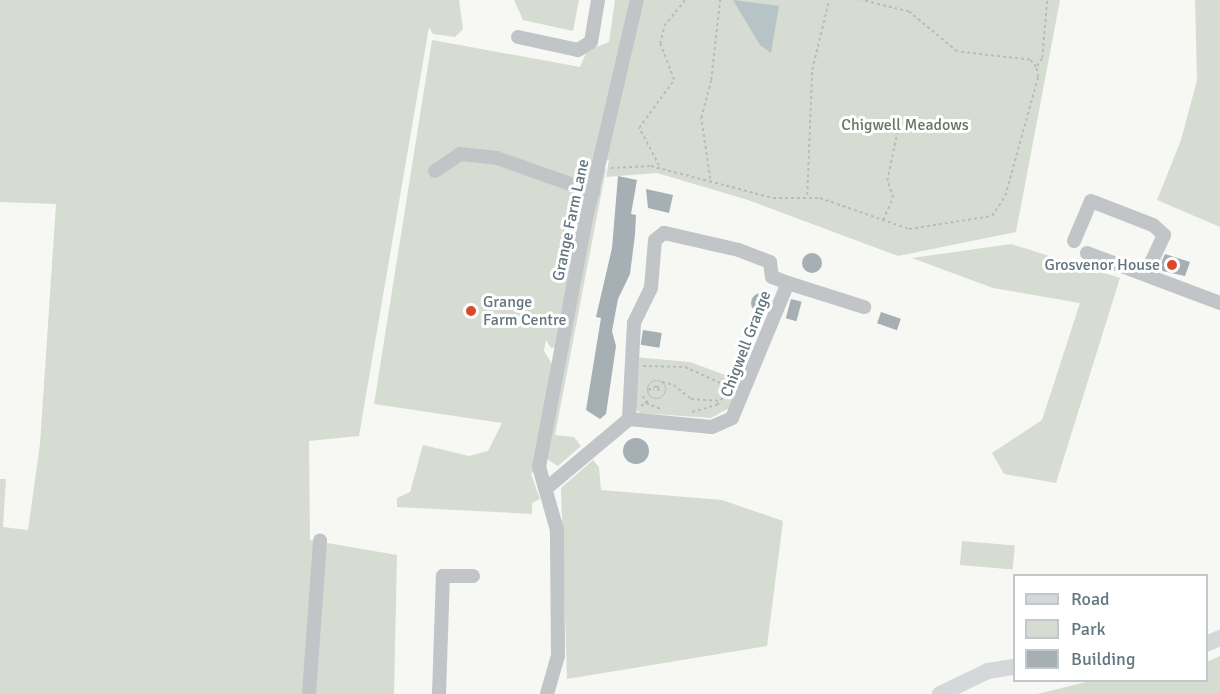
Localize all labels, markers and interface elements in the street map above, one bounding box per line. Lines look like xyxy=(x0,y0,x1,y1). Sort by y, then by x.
park label: Chigwell Meadows xyxy=(841,115,969,135)
street label: Grange Farm Lane xyxy=(549,157,593,283)
place label: Grosvenor House xyxy=(1044,255,1160,275)
marker: Grosvenor House xyxy=(1165,258,1179,272)
street label: Chigwell Grange xyxy=(717,288,775,400)
place label: Grange Farm Centre xyxy=(483,292,567,330)
marker: Grange Farm Centre xyxy=(464,304,478,318)
legend xyxy=(1013,574,1208,682)
text: Road xyxy=(1071,588,1110,610)
text: Park xyxy=(1071,618,1106,640)
text: Building xyxy=(1071,648,1135,670)

